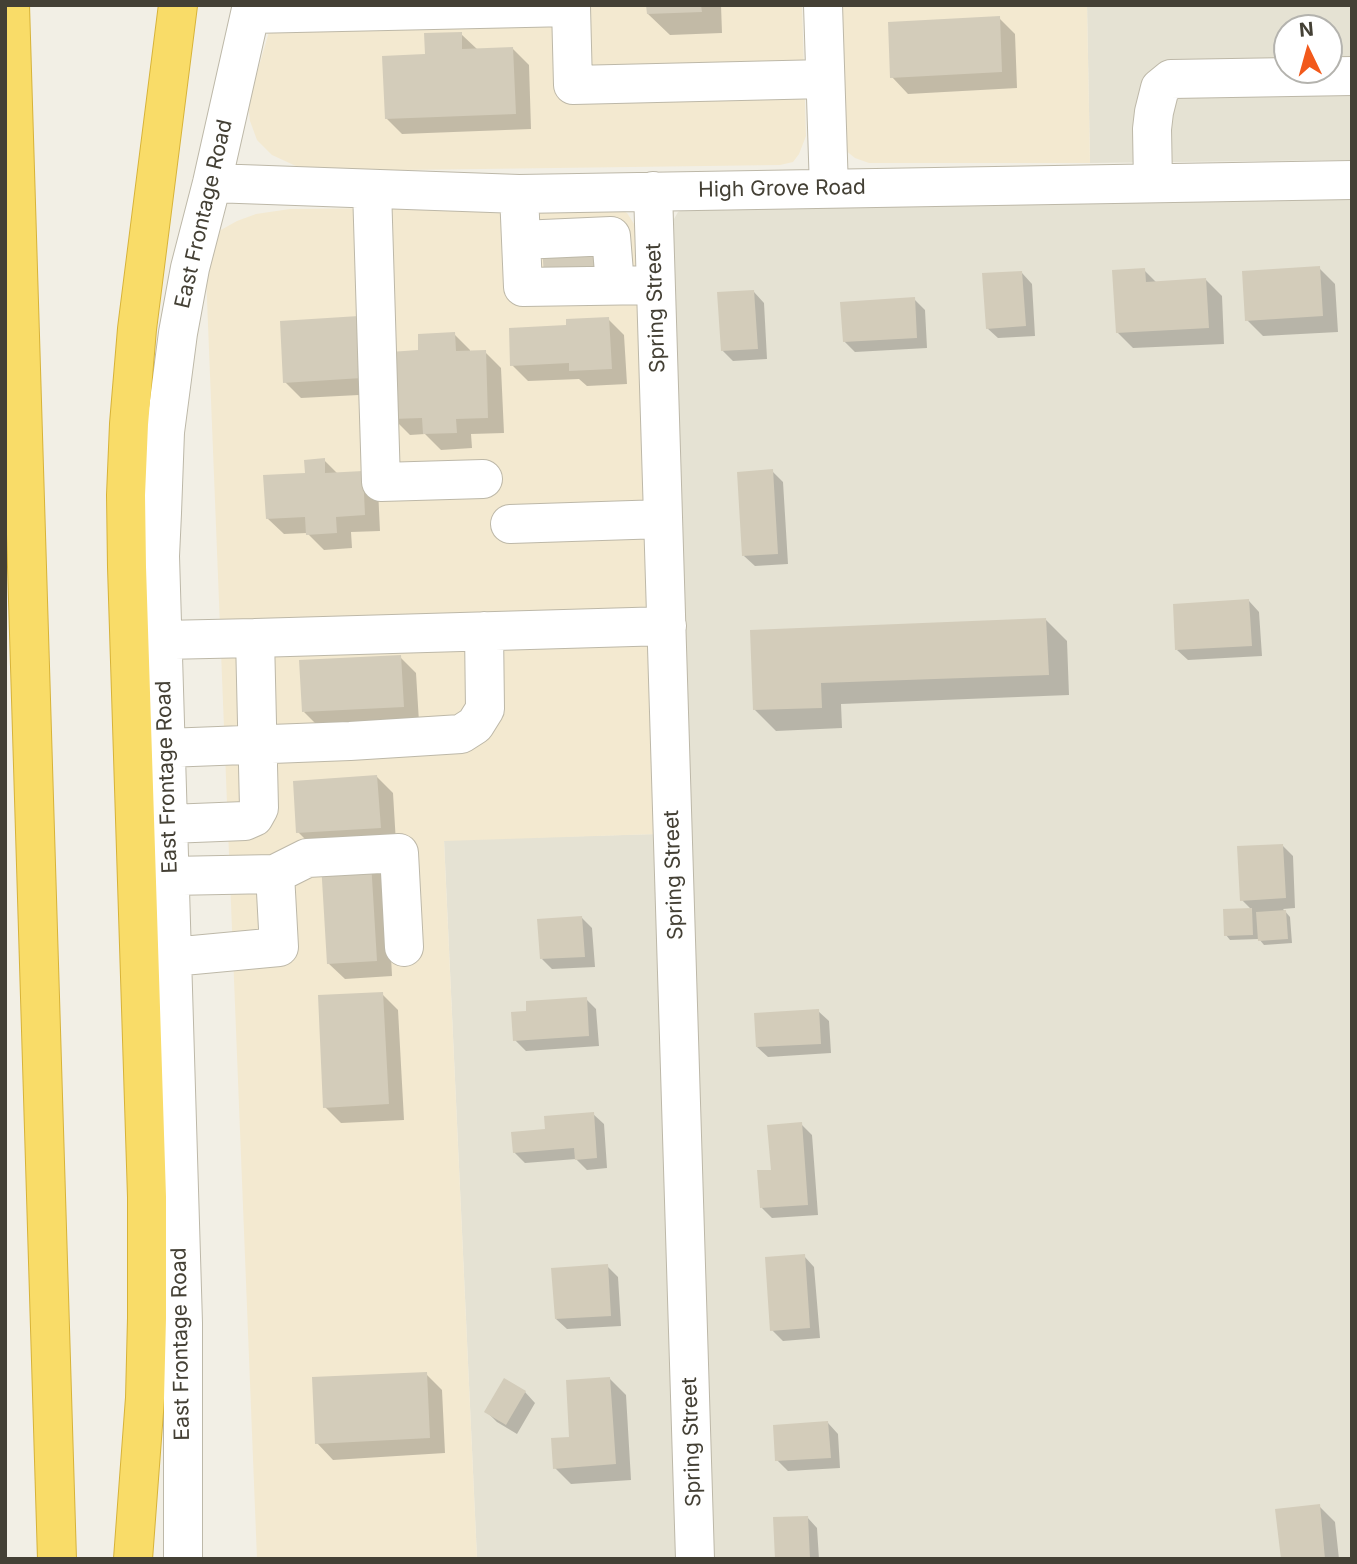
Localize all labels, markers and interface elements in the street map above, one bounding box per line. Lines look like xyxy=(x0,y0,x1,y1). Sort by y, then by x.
north arrow xyxy=(1273,14,1343,84)
text: N xyxy=(1298,17,1315,42)
street label: East Frontage Road xyxy=(170,117,238,311)
street label: High Grove Road xyxy=(698,175,866,203)
street label: Spring Street xyxy=(641,243,671,373)
street label: East Frontage Road xyxy=(151,680,183,874)
street label: Spring Street xyxy=(659,810,689,940)
street label: East Frontage Road xyxy=(167,1247,195,1441)
street label: Spring Street xyxy=(677,1377,707,1507)

